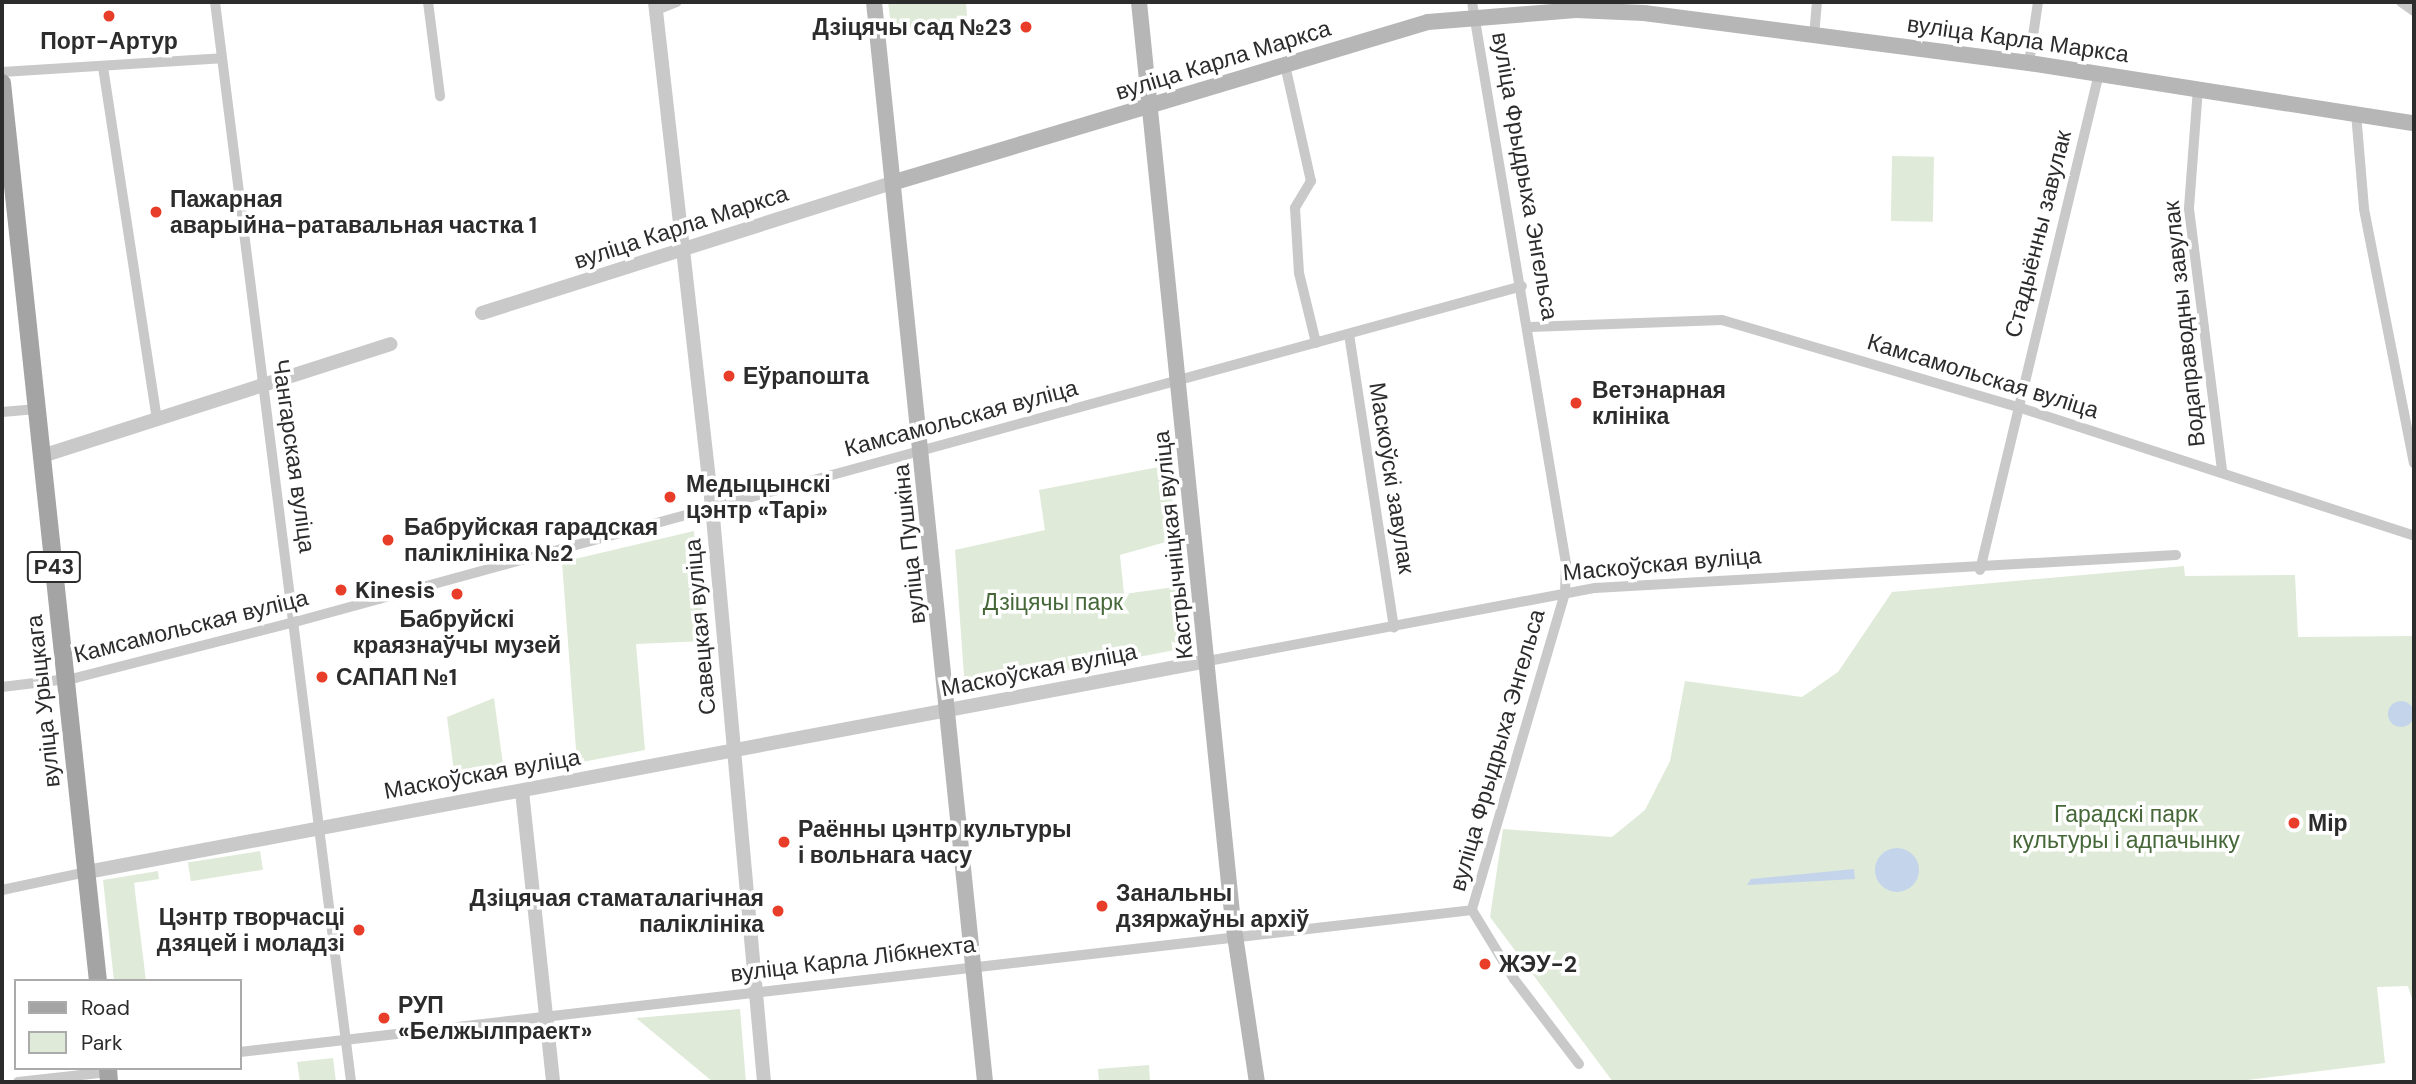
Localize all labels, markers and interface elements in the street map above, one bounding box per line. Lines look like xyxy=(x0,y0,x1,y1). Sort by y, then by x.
marker: Порт-Артур xyxy=(101,8,117,24)
street label: вуліца Карла Маркса xyxy=(1905,10,2131,68)
place label: Дзіцячы сад №23 xyxy=(813,13,1012,41)
street label: вуліца Карла Маркса xyxy=(1112,14,1334,106)
marker: Дзіцячы сад №23 xyxy=(1018,19,1034,35)
place label: Порт-Артур xyxy=(40,27,178,55)
street label: вуліца Фрыдрыха Энгельса xyxy=(1486,30,1564,322)
street label: Стадыённы завулак xyxy=(1999,127,2077,341)
street label: вуліца Карла Маркса xyxy=(570,179,792,275)
place label: Пажарная аварыйна-ратавальная частка 1 xyxy=(170,185,537,239)
street label: Водаправодны завулак xyxy=(2157,200,2211,448)
marker: Пажарная аварыйна-ратавальная частка 1 xyxy=(148,204,164,220)
street label: Камсамольская вуліца xyxy=(1864,328,2102,424)
street label: Чангарская вуліца xyxy=(267,358,321,554)
place label: Еўрапошта xyxy=(743,362,869,390)
marker: Еўрапошта xyxy=(721,368,737,384)
street label: Камсамольская вуліца xyxy=(841,374,1081,462)
place label: Ветэнарная клініка xyxy=(1592,376,1726,430)
street label: Маскоўскі завулак xyxy=(1363,380,1421,576)
marker: Ветэнарная клініка xyxy=(1566,393,1586,413)
street label: Кастрычніцкая вуліца xyxy=(1147,429,1199,661)
street label: вуліца Пушкіна xyxy=(887,463,931,625)
place label: Медыцынскі цэнтр «Тарі» xyxy=(686,470,831,524)
marker: Медыцынскі цэнтр «Тарі» xyxy=(660,487,680,507)
place label: Бабруйская гарадская паліклініка №2 xyxy=(404,513,658,567)
marker: Бабруйская гарадская паліклініка №2 xyxy=(378,530,398,550)
street label: Савецкая вуліца xyxy=(679,538,721,716)
street label: Маскоўская вуліца xyxy=(1562,542,1762,586)
road number: Р43 xyxy=(26,550,82,584)
place label: Kinesis xyxy=(355,576,435,604)
marker: Kinesis xyxy=(333,582,349,598)
street label: Камсамольская вуліца xyxy=(71,584,311,668)
marker: Бабруйскі краязнаўчы музей xyxy=(449,586,465,602)
park label: Дзіцячы парк xyxy=(983,588,1123,616)
place label: Бабруйскі краязнаўчы музей xyxy=(353,605,561,659)
street label: вуліца Фрыдрыха Энгельса xyxy=(1444,606,1550,894)
street label: вуліца Урыцкага xyxy=(20,613,66,789)
street label: Маскоўская вуліца xyxy=(939,637,1139,703)
place label: САПАП №1 xyxy=(336,663,457,691)
marker: САПАП №1 xyxy=(314,669,330,685)
street label: Маскоўская вуліца xyxy=(382,743,582,805)
park label: Гарадскі парк культуры і адпачынку xyxy=(2012,800,2240,854)
place label: Мір xyxy=(2308,809,2348,837)
place label: Раённы цэнтр культуры і вольнага часу xyxy=(798,815,1072,869)
marker: Мір xyxy=(2286,815,2302,831)
marker: Раённы цэнтр культуры і вольнага часу xyxy=(776,834,792,850)
place label: Занальны дзяржаўны архіў xyxy=(1116,879,1309,933)
place label: Дзіцячая стаматалагічная паліклініка xyxy=(469,884,764,938)
marker: Занальны дзяржаўны архіў xyxy=(1094,898,1110,914)
place label: Цэнтр творчасці дзяцей і моладзі xyxy=(157,903,345,957)
marker: Дзіцячая стаматалагічная паліклініка xyxy=(770,903,786,919)
marker: Цэнтр творчасці дзяцей і моладзі xyxy=(351,922,367,938)
street label: вуліца Карла Лібкнехта xyxy=(729,930,977,988)
place label: ЖЭУ-2 xyxy=(1499,950,1577,978)
marker: ЖЭУ-2 xyxy=(1477,956,1493,972)
legend xyxy=(14,979,242,1070)
place label: РУП «Белжылпраект» xyxy=(398,991,592,1045)
text: Road xyxy=(81,994,130,1022)
marker: РУП «Белжылпраект» xyxy=(376,1010,392,1026)
text: Park xyxy=(81,1029,122,1057)

